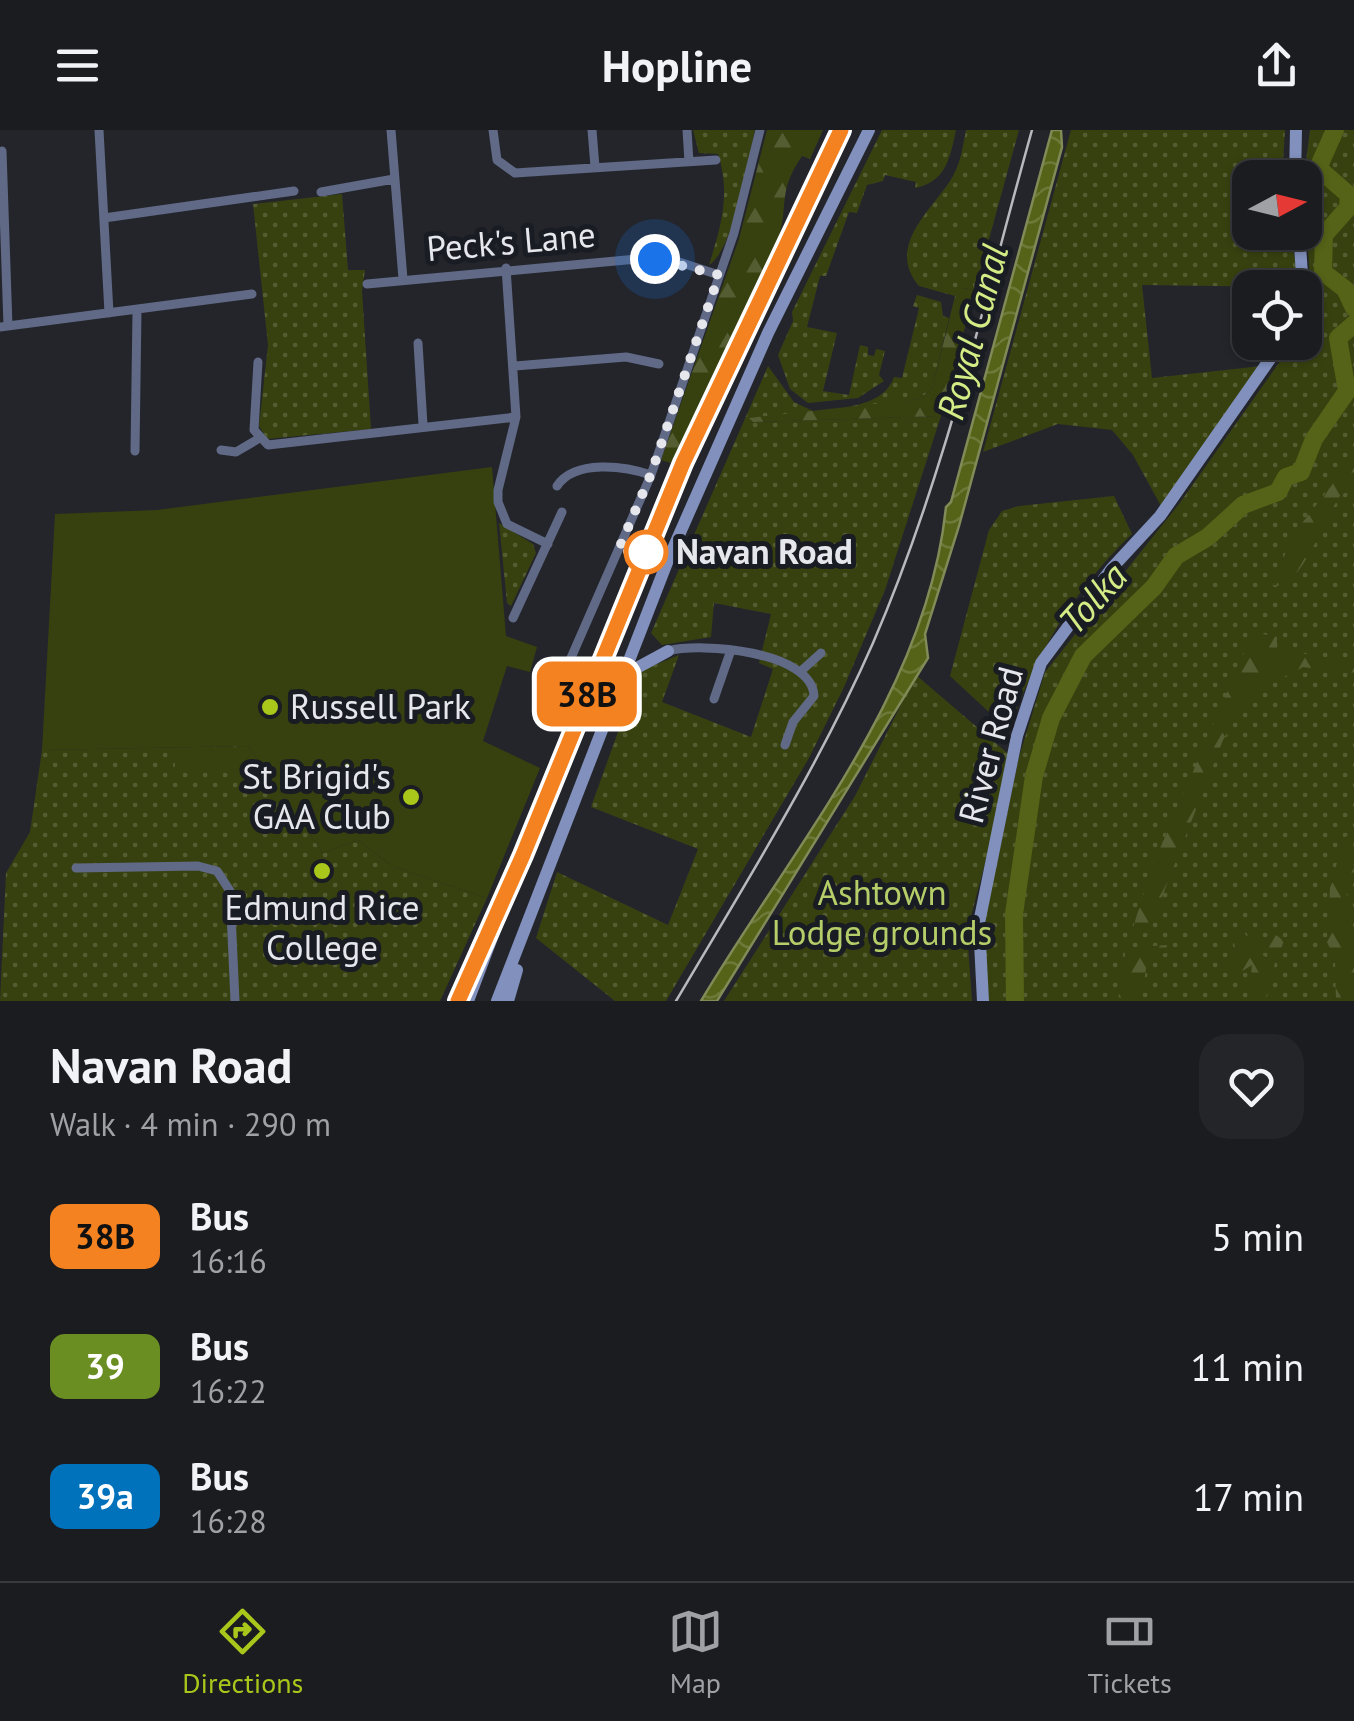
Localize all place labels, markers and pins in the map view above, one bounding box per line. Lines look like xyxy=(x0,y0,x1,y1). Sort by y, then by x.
place label: Navan Road xyxy=(676,528,853,574)
marker: Navan Road xyxy=(625,531,667,573)
place label: Russell Park xyxy=(290,683,471,729)
marker: Russell Park xyxy=(259,696,281,718)
place label: St Brigid's GAA Club xyxy=(242,753,391,839)
marker: St Brigid's GAA Club xyxy=(400,786,422,808)
marker: Edmund Rice College xyxy=(311,860,333,882)
place label: Edmund Rice College xyxy=(224,884,420,970)

